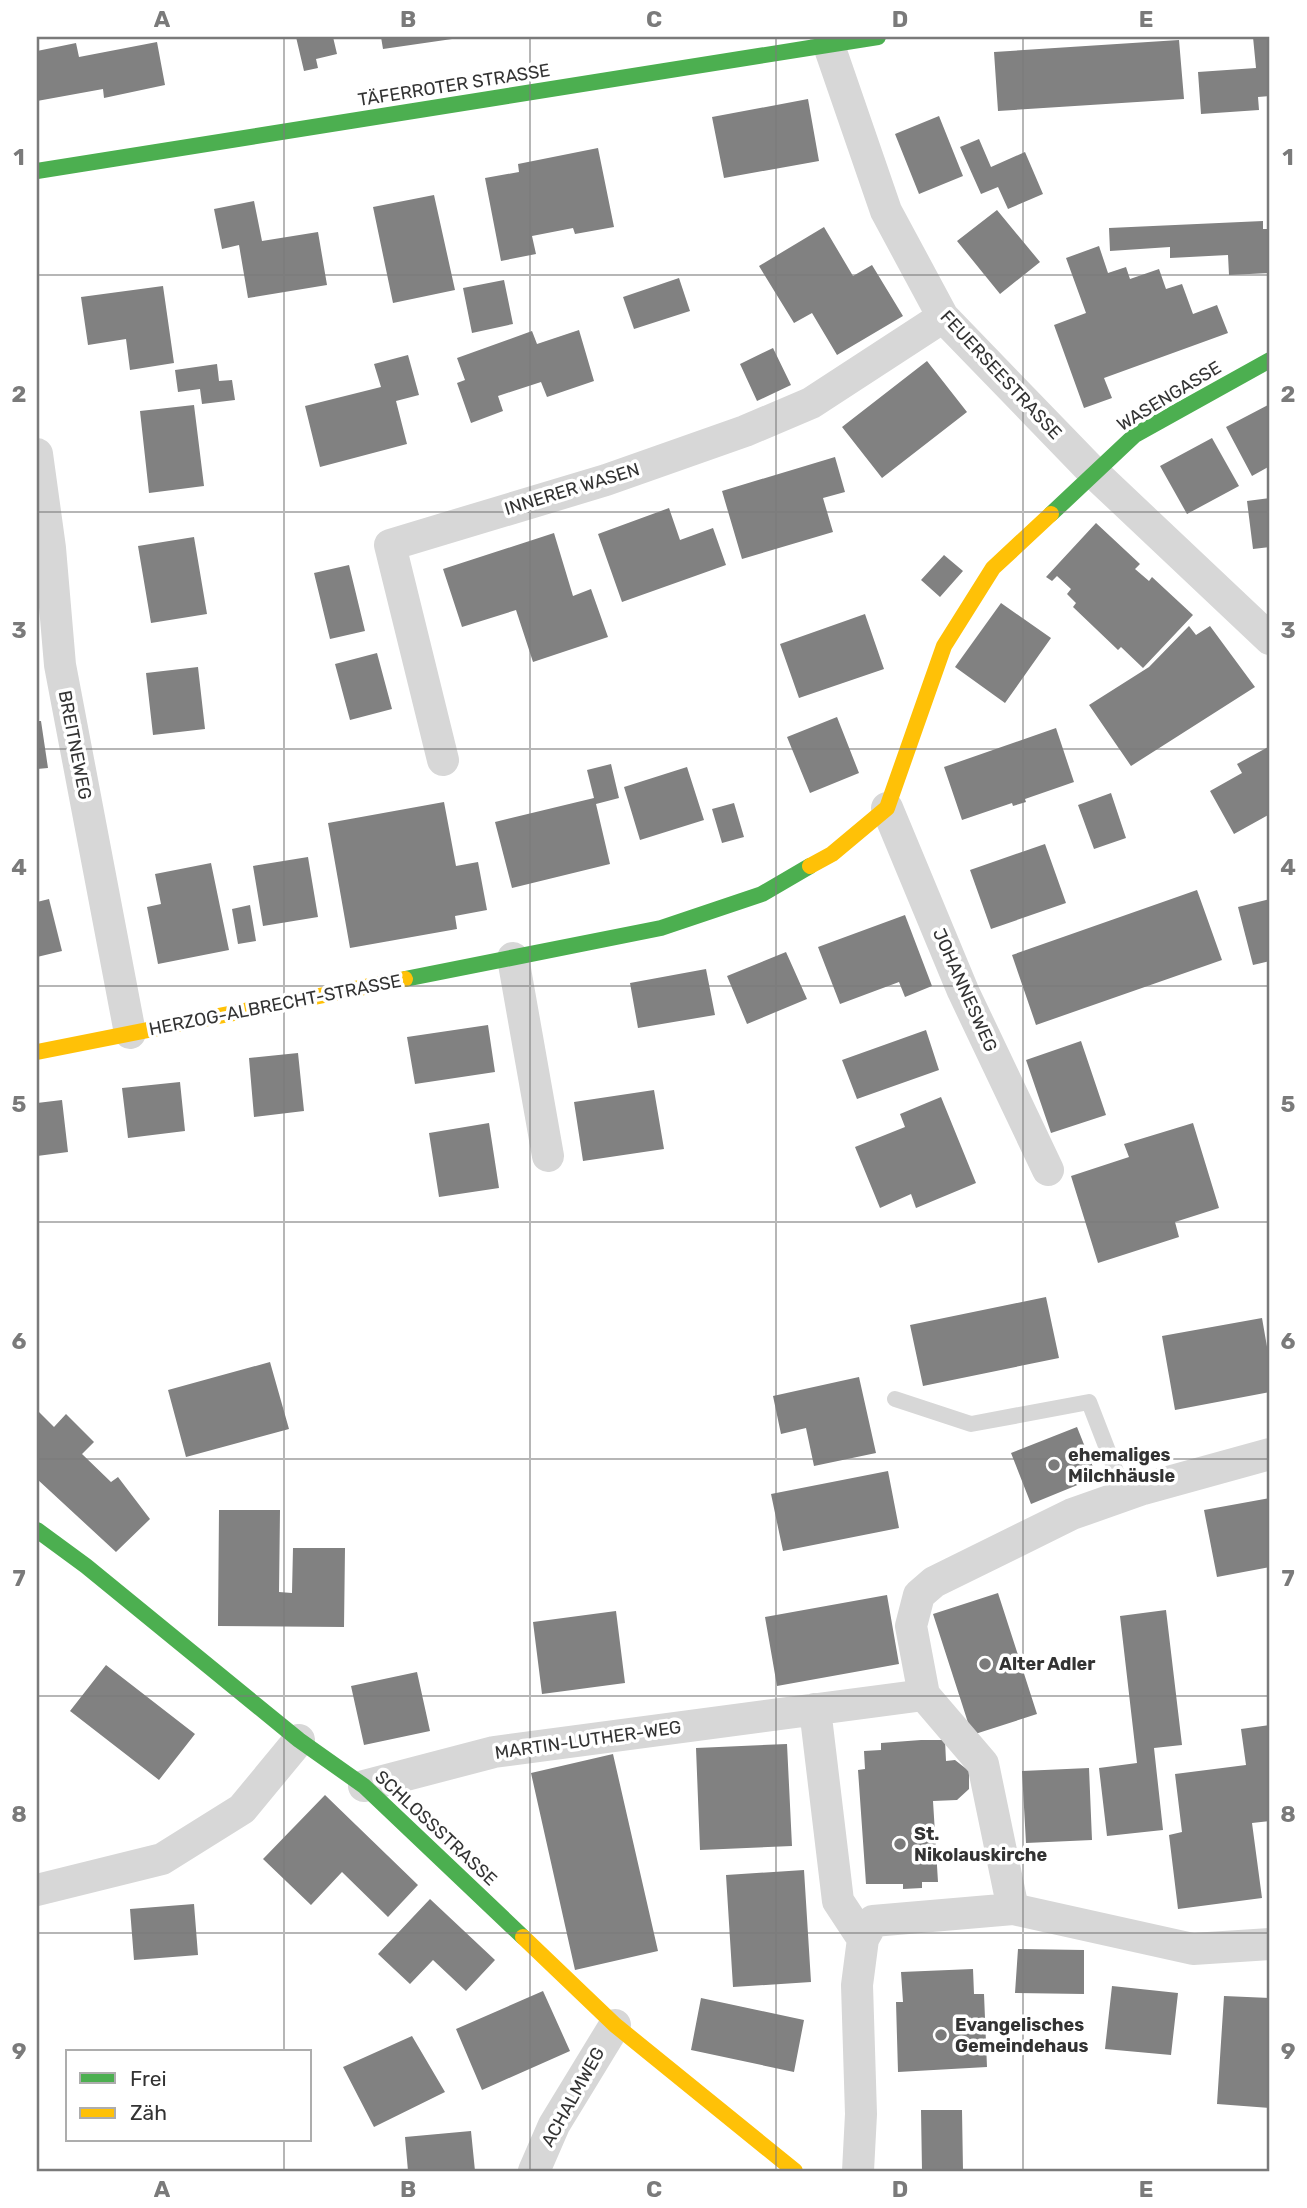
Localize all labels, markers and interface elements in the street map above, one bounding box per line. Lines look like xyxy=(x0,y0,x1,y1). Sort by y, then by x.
text: A xyxy=(154,5,171,33)
text: B xyxy=(400,5,416,33)
text: C xyxy=(646,5,662,33)
text: D xyxy=(892,5,908,33)
text: E xyxy=(1139,5,1153,33)
street label: TÄFERROTER STRASSE xyxy=(356,59,552,111)
text: 1 xyxy=(13,143,25,171)
text: 1 xyxy=(1282,143,1294,171)
street label: FEUERSEESTRASSE xyxy=(936,306,1066,444)
street label: WASENGASSE xyxy=(1113,356,1225,436)
text: 2 xyxy=(12,380,26,408)
text: 2 xyxy=(1281,380,1295,408)
street label: INNERER WASEN xyxy=(502,458,642,520)
text: 3 xyxy=(11,616,27,644)
text: 3 xyxy=(1280,616,1296,644)
street label: BREITNEWEG xyxy=(54,688,96,802)
text: 4 xyxy=(11,853,27,881)
text: 4 xyxy=(1280,853,1296,881)
street label: JOHANNESWEG xyxy=(928,925,1002,1055)
street label: HERZOG-ALBRECHT-STRASSE xyxy=(147,970,403,1040)
text: 5 xyxy=(12,1090,27,1118)
text: 5 xyxy=(1281,1090,1296,1118)
text: 6 xyxy=(12,1327,27,1355)
text: 6 xyxy=(1281,1327,1296,1355)
place label: ehemaliges Milchhäusle xyxy=(1068,1444,1175,1487)
marker: ehemaliges Milchhäusle xyxy=(1046,1457,1062,1473)
text: 7 xyxy=(12,1564,26,1592)
text: 7 xyxy=(1281,1564,1295,1592)
place label: Alter Adler xyxy=(999,1653,1095,1675)
marker: Alter Adler xyxy=(977,1656,993,1672)
street label: MARTIN-LUTHER-WEG xyxy=(493,1716,683,1764)
street label: SCHLOSSSTRASSE xyxy=(370,1766,502,1890)
text: 8 xyxy=(11,1800,27,1828)
text: 8 xyxy=(1280,1800,1296,1828)
place label: St. Nikolauskirche xyxy=(914,1823,1048,1866)
marker: St. Nikolauskirche xyxy=(892,1836,908,1852)
place label: Evangelisches Gemeindehaus xyxy=(955,2014,1088,2057)
marker: Evangelisches Gemeindehaus xyxy=(933,2027,949,2043)
text: 9 xyxy=(12,2037,26,2065)
text: 9 xyxy=(1281,2037,1295,2065)
street label: ACHALMWEG xyxy=(537,2043,609,2151)
legend xyxy=(66,2050,312,2142)
text: Frei xyxy=(130,2066,167,2091)
text: Zäh xyxy=(130,2100,167,2125)
text: A xyxy=(154,2175,171,2203)
text: B xyxy=(400,2175,416,2203)
text: C xyxy=(646,2175,662,2203)
text: D xyxy=(892,2175,908,2203)
text: E xyxy=(1139,2175,1153,2203)

